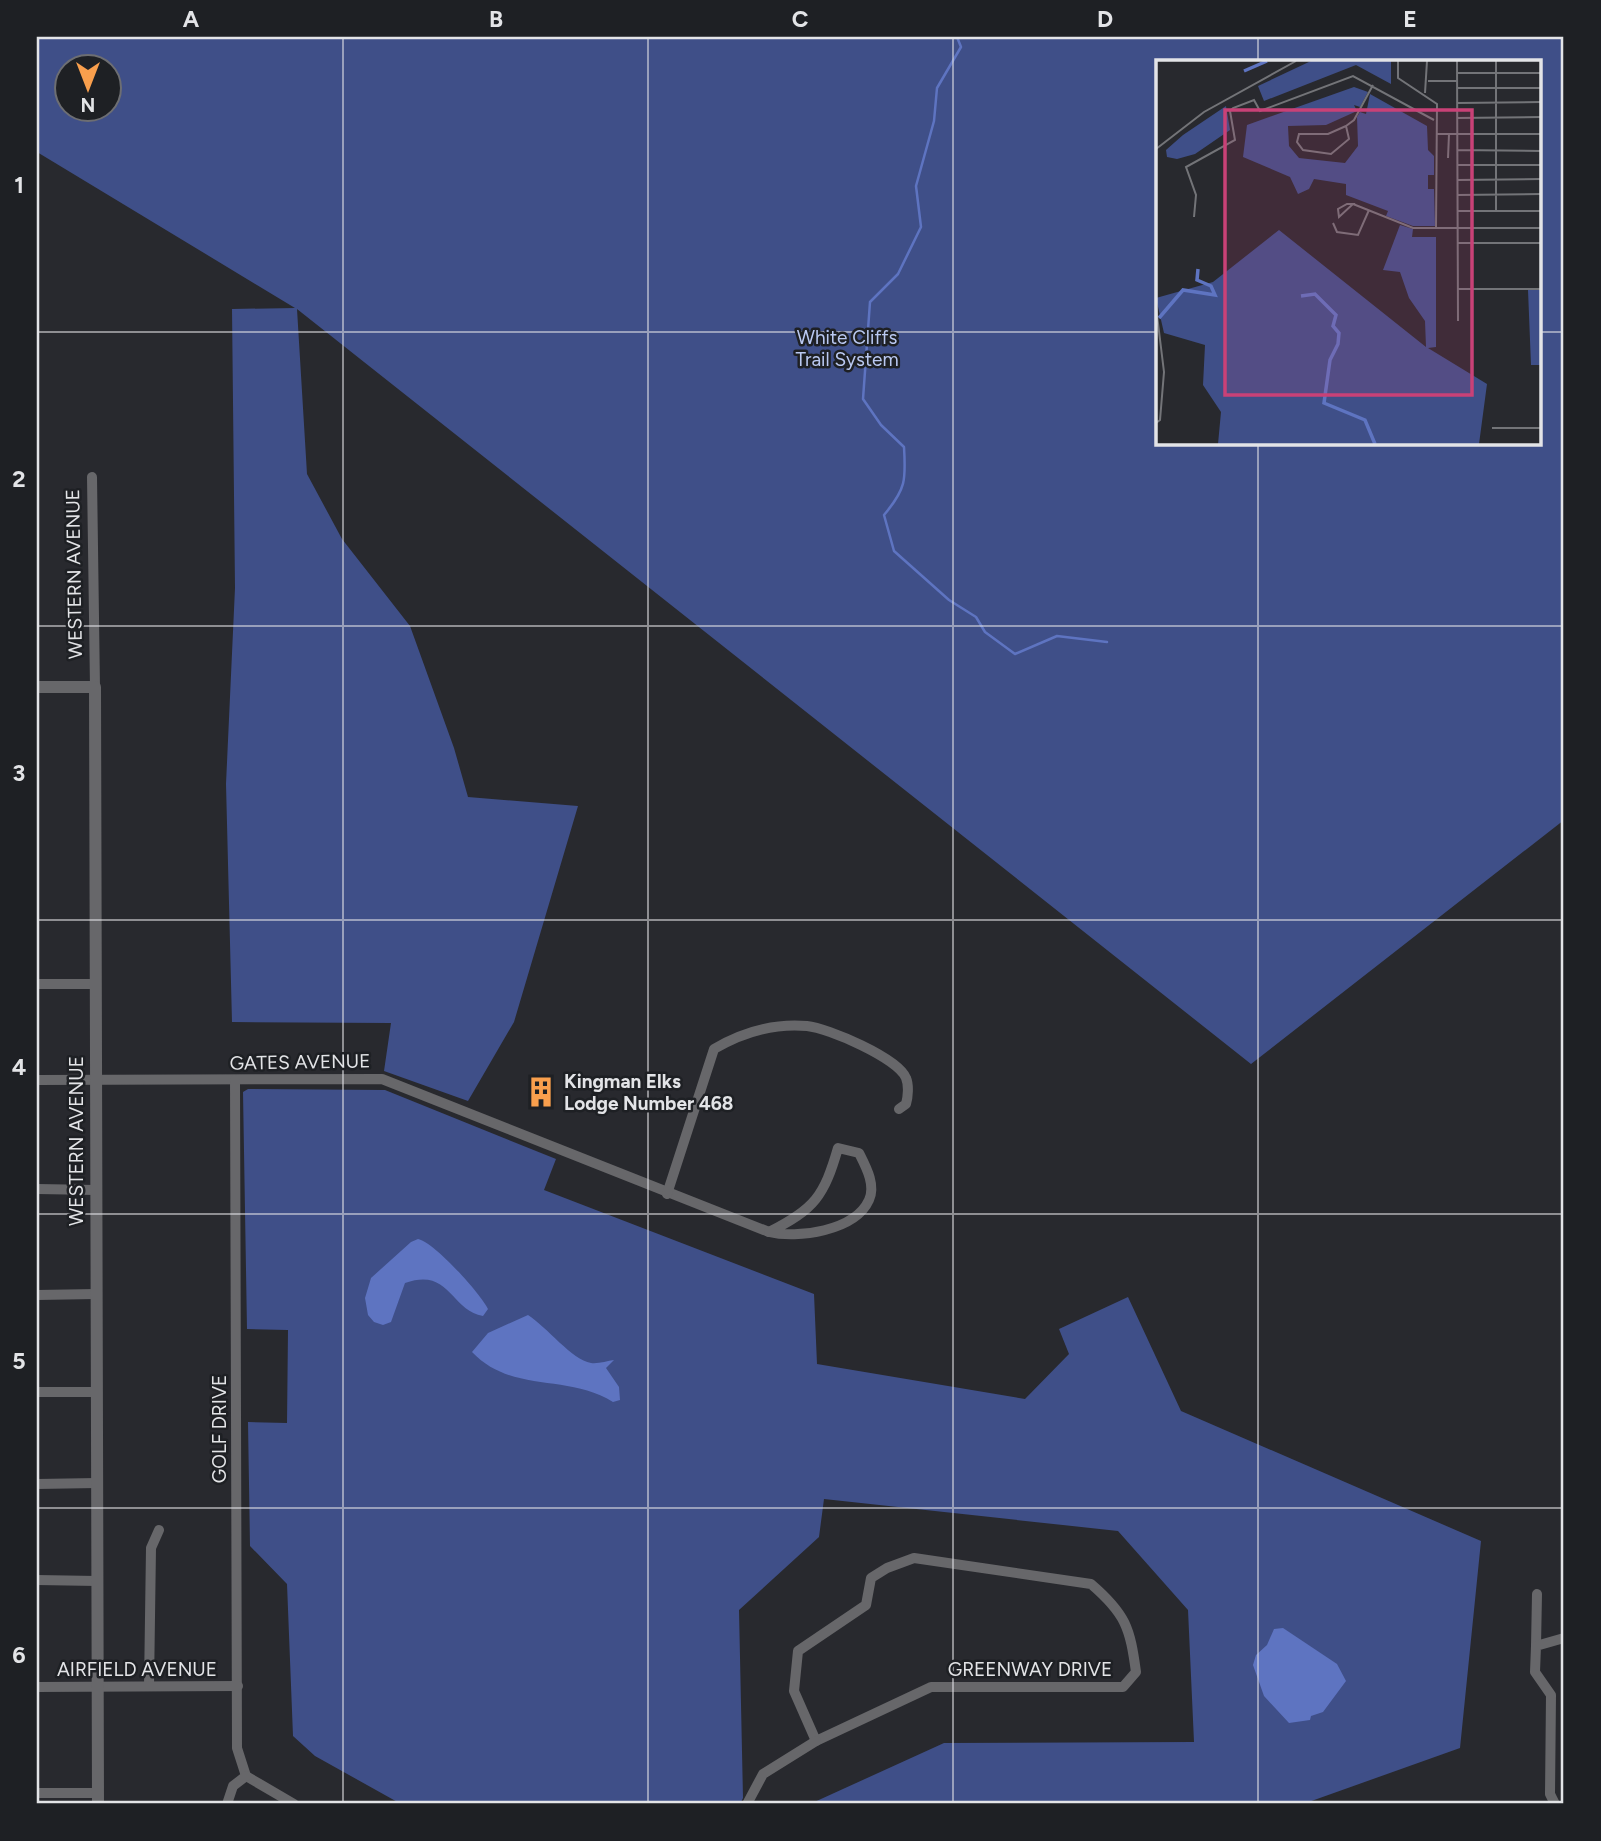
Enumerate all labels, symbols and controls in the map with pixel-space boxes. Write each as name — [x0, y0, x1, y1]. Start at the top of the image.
text: A — [183, 5, 200, 33]
text: B — [489, 5, 503, 33]
text: C — [792, 5, 809, 33]
text: D — [1097, 5, 1113, 33]
text: E — [1403, 5, 1417, 33]
north arrow — [52, 52, 122, 122]
inset map — [1156, 60, 1542, 444]
text: N — [81, 93, 95, 116]
text: 1 — [14, 171, 24, 199]
park label: White Cliffs Trail System — [795, 326, 899, 371]
text: 2 — [12, 465, 26, 493]
street label: WESTERN AVENUE — [61, 489, 87, 659]
text: 3 — [13, 759, 25, 787]
street label: GATES AVENUE — [229, 1049, 371, 1075]
text: 4 — [12, 1053, 26, 1081]
street label: WESTERN AVENUE — [65, 1056, 88, 1226]
place label: Kingman Elks Lodge Number 468 — [564, 1070, 733, 1115]
building icon: Kingman Elks Lodge Number 468 — [524, 1075, 558, 1109]
text: 5 — [12, 1347, 26, 1375]
street label: GOLF DRIVE — [208, 1375, 231, 1483]
text: 6 — [12, 1641, 26, 1669]
street label: AIRFIELD AVENUE — [57, 1658, 217, 1681]
street label: GREENWAY DRIVE — [948, 1658, 1112, 1681]

